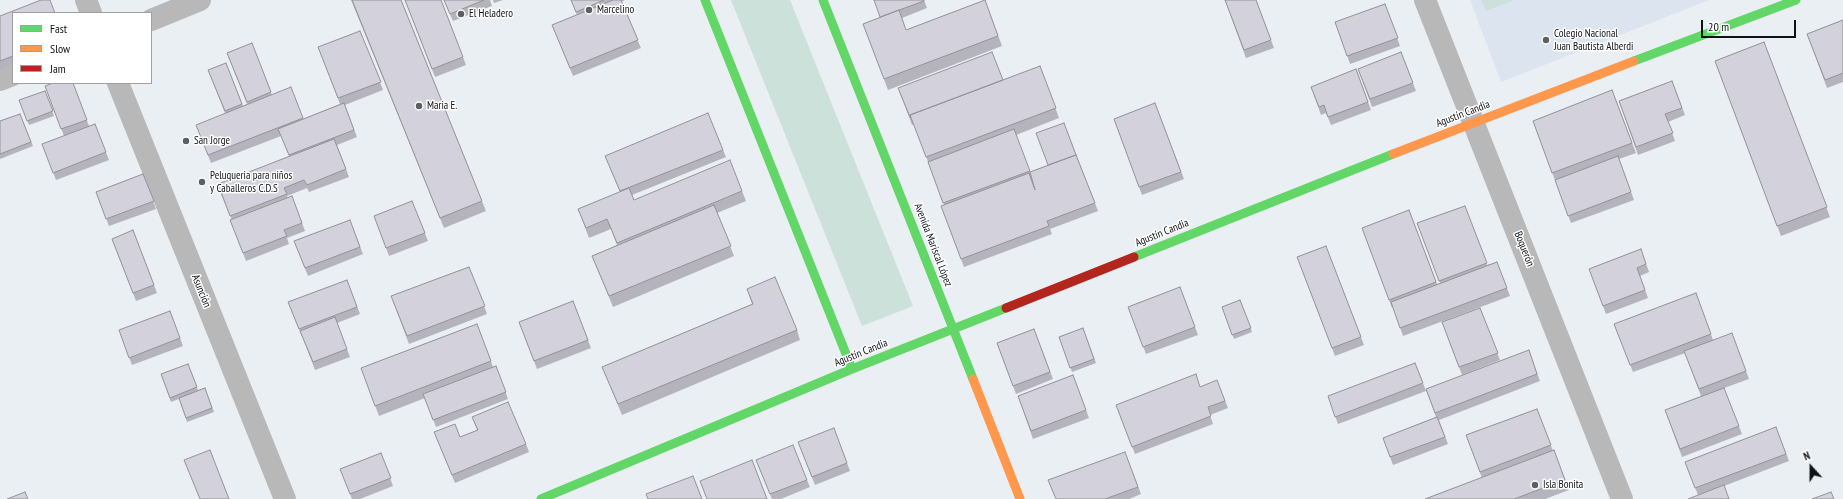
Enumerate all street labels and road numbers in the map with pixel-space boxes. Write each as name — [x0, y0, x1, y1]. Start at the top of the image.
street label: Agustín Candia — [1434, 98, 1492, 130]
street label: Avenida Mariscal López — [911, 201, 955, 289]
street label: Agustín Candia — [1133, 216, 1191, 250]
street label: Boquerón — [1511, 230, 1537, 268]
street label: Asunción — [188, 273, 214, 309]
street label: Agustín Candia — [832, 336, 890, 370]

